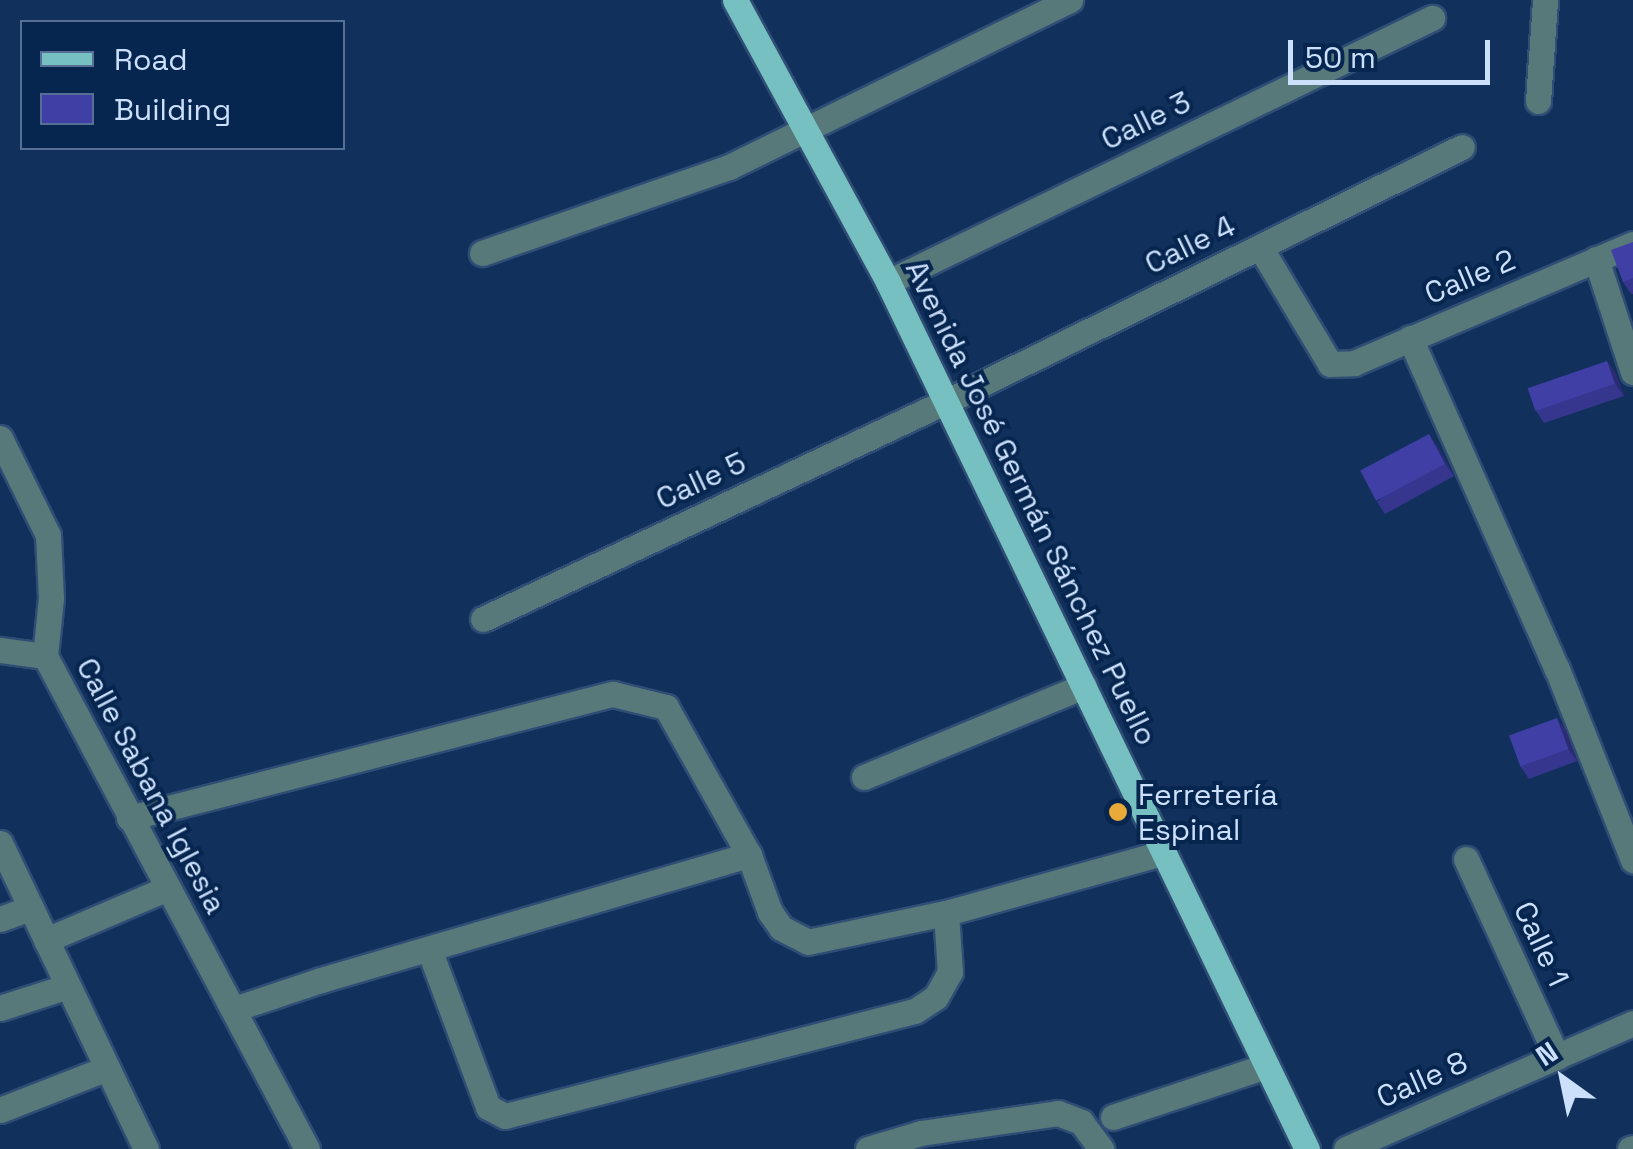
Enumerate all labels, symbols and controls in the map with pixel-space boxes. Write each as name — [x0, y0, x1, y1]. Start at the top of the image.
legend — [20, 20, 345, 150]
scale bar — [1293, 20, 1496, 82]
text: 50 m — [1305, 38, 1376, 77]
text: Road — [114, 40, 188, 79]
street label: Calle 3 — [1096, 84, 1196, 158]
text: Building — [114, 90, 231, 129]
street label: Calle 4 — [1139, 208, 1241, 282]
street label: Calle 2 — [1419, 242, 1521, 312]
street label: Avenida José Germán Sánchez Puello — [898, 255, 1164, 751]
street label: Calle 5 — [651, 445, 751, 517]
street label: Calle Sabana Iglesia — [68, 652, 234, 920]
place label: Ferretería Espinal — [1138, 777, 1278, 848]
marker: Ferretería Espinal — [1107, 801, 1129, 823]
street label: Calle 1 — [1506, 896, 1576, 992]
north arrow — [1513, 1029, 1613, 1129]
text: N — [1529, 1034, 1564, 1074]
street label: Calle 8 — [1371, 1044, 1473, 1116]

